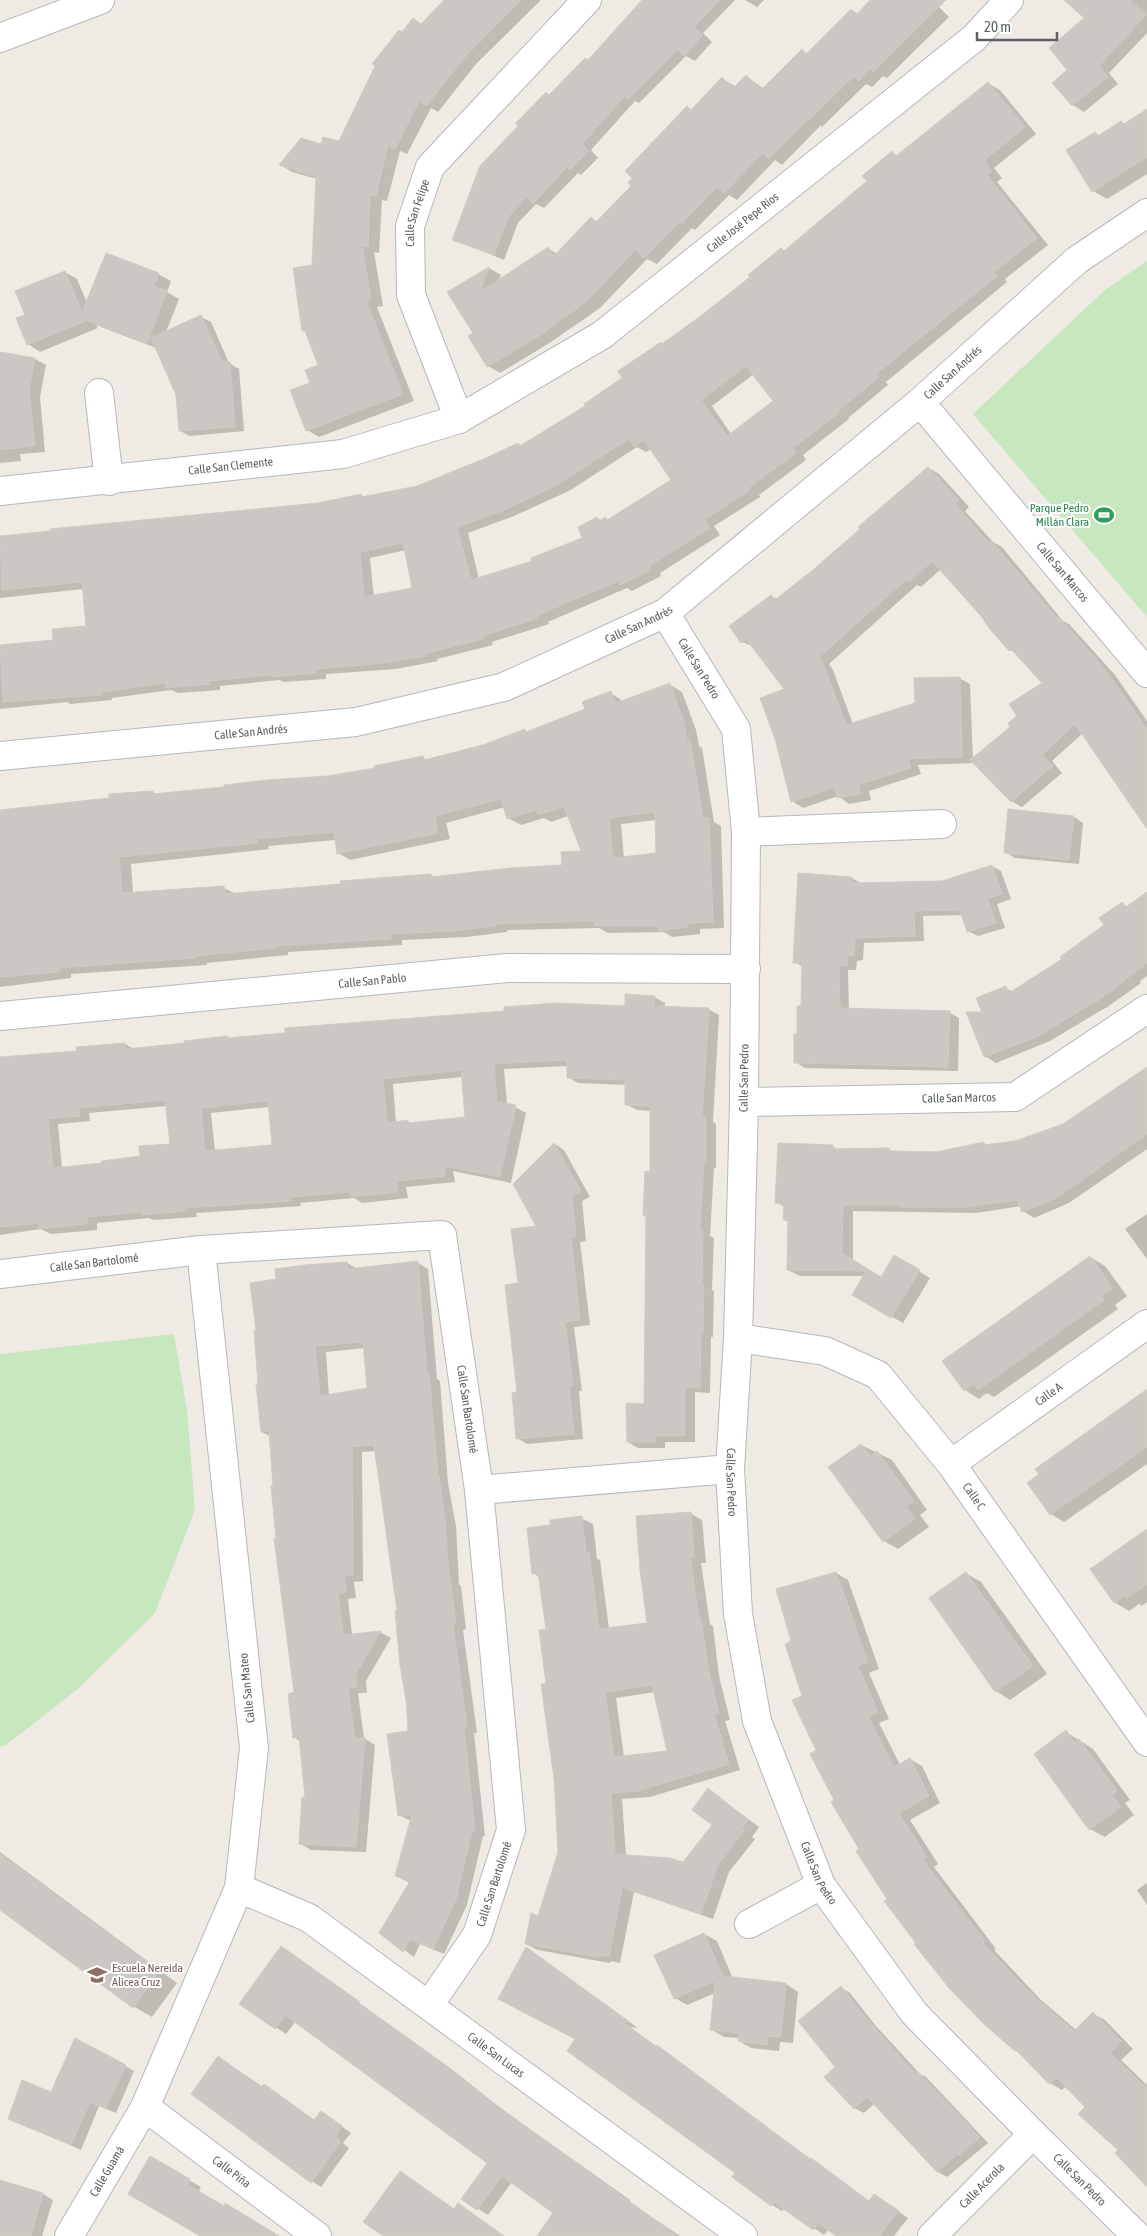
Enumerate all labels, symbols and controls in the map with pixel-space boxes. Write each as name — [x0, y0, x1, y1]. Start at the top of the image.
scale bar — [977, 10, 1057, 42]
text: 20 m — [984, 18, 1011, 35]
street label: Calle San Felipe — [403, 177, 432, 247]
street label: Calle José Pepe Ríos — [704, 190, 781, 256]
street label: Calle San Andrés — [921, 343, 985, 402]
street label: Calle San Clemente — [188, 455, 274, 478]
place label: Parque Pedro Millán Clara — [1030, 501, 1089, 529]
sports icon: Parque Pedro Millán Clara — [1093, 504, 1115, 526]
street label: Calle San Marcos — [1033, 539, 1092, 605]
street label: Calle San Andrés — [603, 603, 675, 647]
street label: Calle San Pedro — [675, 636, 723, 702]
street label: Calle San Andrés — [214, 722, 288, 742]
street label: Calle San Pablo — [338, 971, 407, 991]
street label: Calle San Pedro — [736, 1043, 752, 1112]
street label: Calle San Marcos — [922, 1090, 996, 1106]
street label: Calle San Bartolomé — [49, 1251, 139, 1275]
street label: Calle San Bartolomé — [454, 1364, 481, 1454]
street label: Calle A — [1032, 1380, 1065, 1409]
street label: Calle San Pedro — [723, 1448, 740, 1517]
street label: Calle C — [960, 1480, 989, 1513]
street label: Calle San Mateo — [236, 1652, 258, 1724]
street label: Calle San Bartolomé — [474, 1840, 514, 1928]
street label: Calle San Pedro — [798, 1840, 840, 1908]
place label: Escuela Nereida Alicea Cruz — [112, 1961, 183, 1989]
school or university icon: Escuela Nereida Alicea Cruz — [86, 1964, 108, 1986]
street label: Calle San Lucas — [465, 2030, 527, 2081]
street label: Calle Guamá — [87, 2144, 127, 2199]
street label: Calle San Pedro — [1050, 2151, 1109, 2209]
street label: Calle Piña — [210, 2153, 253, 2191]
street label: Calle Acerola — [957, 2160, 1007, 2211]

